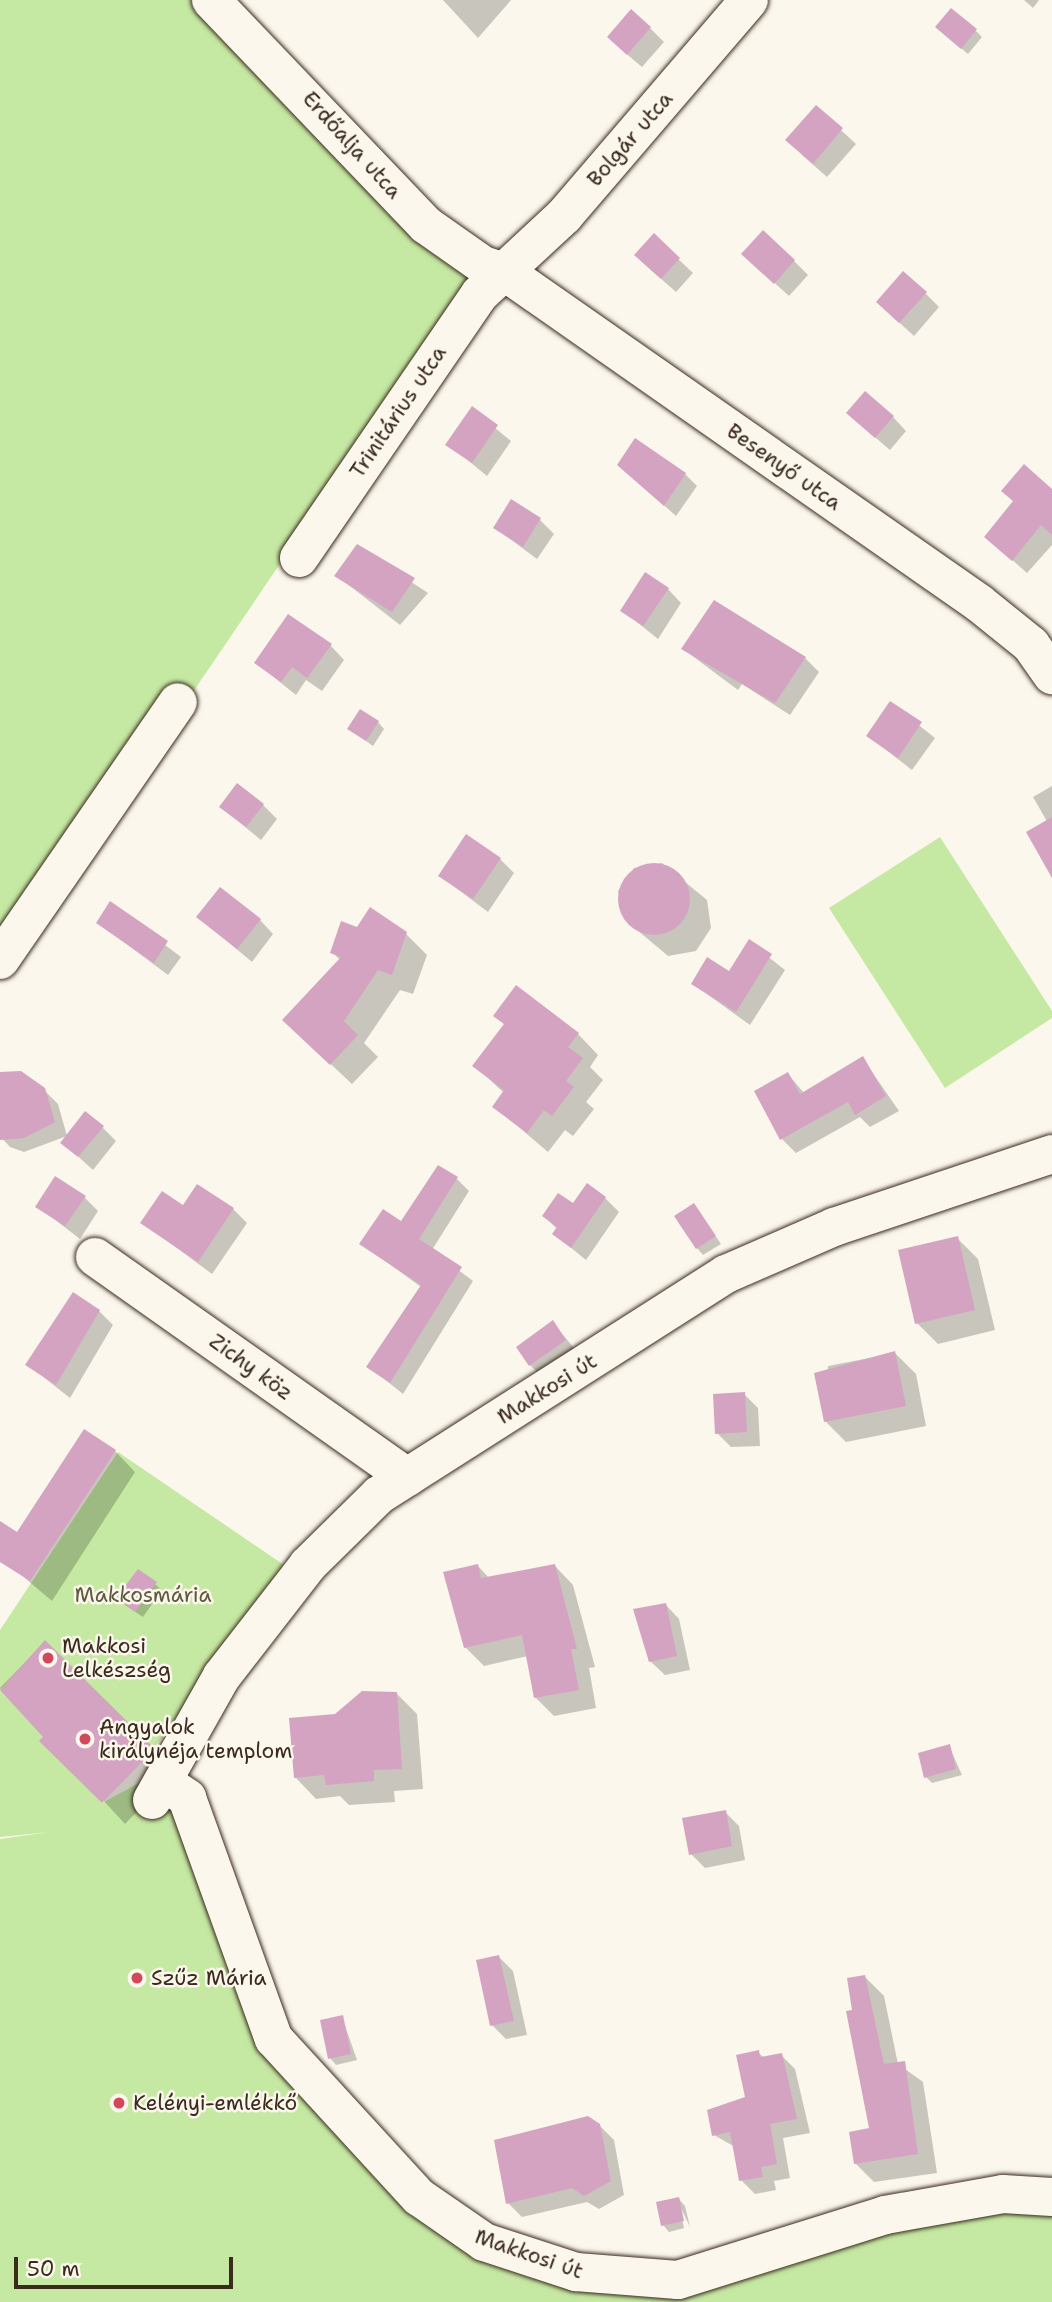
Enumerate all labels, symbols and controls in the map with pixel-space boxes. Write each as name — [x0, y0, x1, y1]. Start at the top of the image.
street label: Erdőalja utca — [297, 86, 407, 204]
street label: Bolgár utca — [582, 86, 678, 192]
street label: Trinitárius utca — [345, 341, 451, 483]
street label: Besenyő utca — [722, 418, 846, 516]
street label: Zichy köz — [205, 1328, 297, 1406]
street label: Makkosi út — [493, 1348, 601, 1430]
park label: Makkosmária — [75, 1582, 211, 1608]
place label: Makkosi Lelkészség — [62, 1633, 171, 1683]
marker: Makkosi Lelkészség — [40, 1650, 56, 1666]
place label: Angyalok királynéja templom — [99, 1714, 292, 1764]
marker: Angyalok királynéja templom — [77, 1731, 93, 1747]
place label: Szűz Mária — [151, 1965, 267, 1991]
marker: Szűz Mária — [129, 1970, 145, 1986]
place label: Kelényi-emlékkő — [133, 2090, 297, 2116]
marker: Kelényi-emlékkő — [111, 2095, 127, 2111]
street label: Makkosi út — [472, 2224, 586, 2284]
scale bar — [18, 2242, 236, 2286]
text: 50 m — [27, 2255, 80, 2283]

